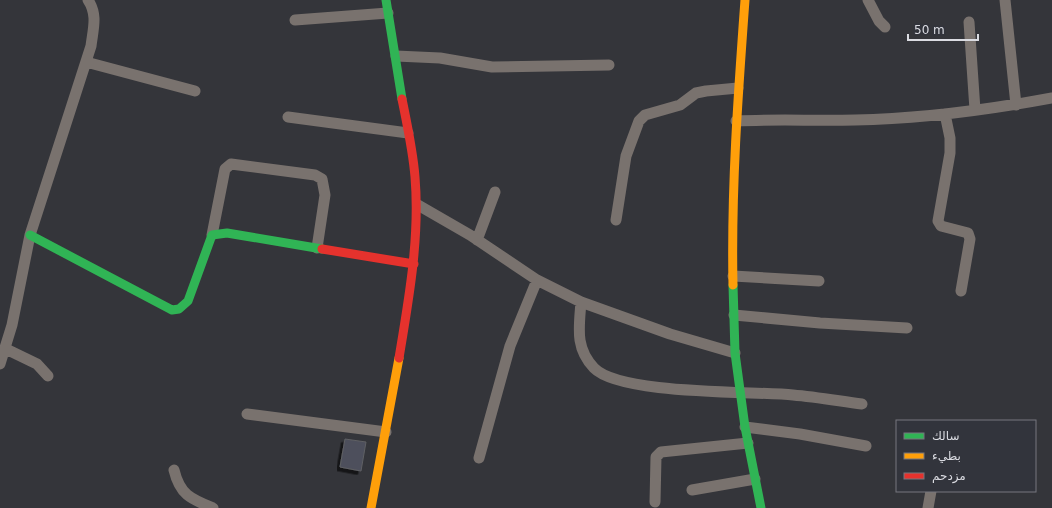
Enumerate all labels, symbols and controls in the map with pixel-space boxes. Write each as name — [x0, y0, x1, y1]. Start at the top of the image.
scale bar — [908, 16, 978, 42]
text: 50 m — [914, 23, 945, 37]
legend — [896, 420, 1036, 492]
text: سالك — [932, 429, 959, 443]
text: بطيء — [932, 449, 961, 463]
text: مزدحم — [932, 469, 966, 484]

